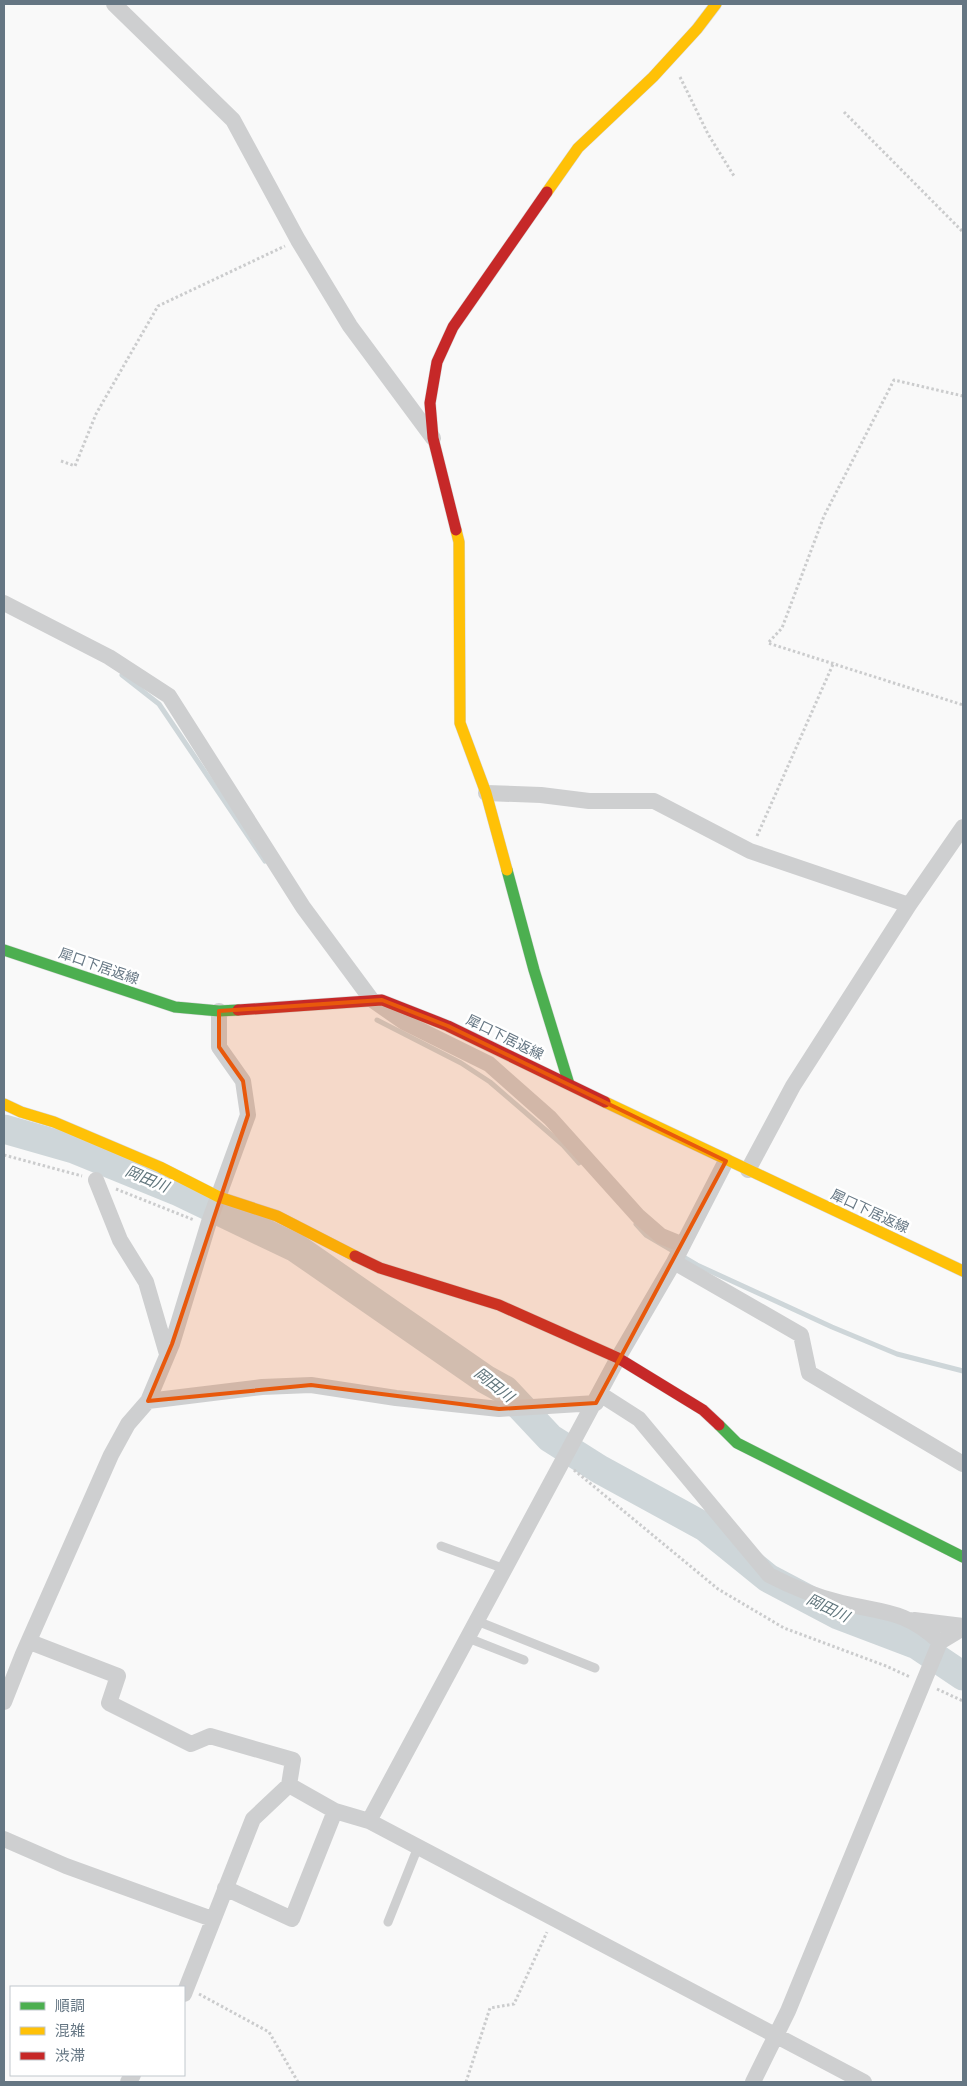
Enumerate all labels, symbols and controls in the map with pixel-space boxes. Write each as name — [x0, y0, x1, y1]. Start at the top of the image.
street label: 犀口下居返線 — [56, 944, 142, 988]
street label: 犀口下居返線 — [463, 1010, 547, 1064]
water label: 岡田川 — [123, 1161, 173, 1197]
street label: 犀口下居返線 — [828, 1185, 912, 1237]
water label: 岡田川 — [471, 1363, 519, 1407]
water label: 岡田川 — [804, 1589, 854, 1627]
legend — [10, 1986, 185, 2076]
text: 順調 — [55, 1996, 85, 2015]
text: 混雑 — [55, 2021, 85, 2040]
text: 渋滞 — [55, 2046, 85, 2065]

